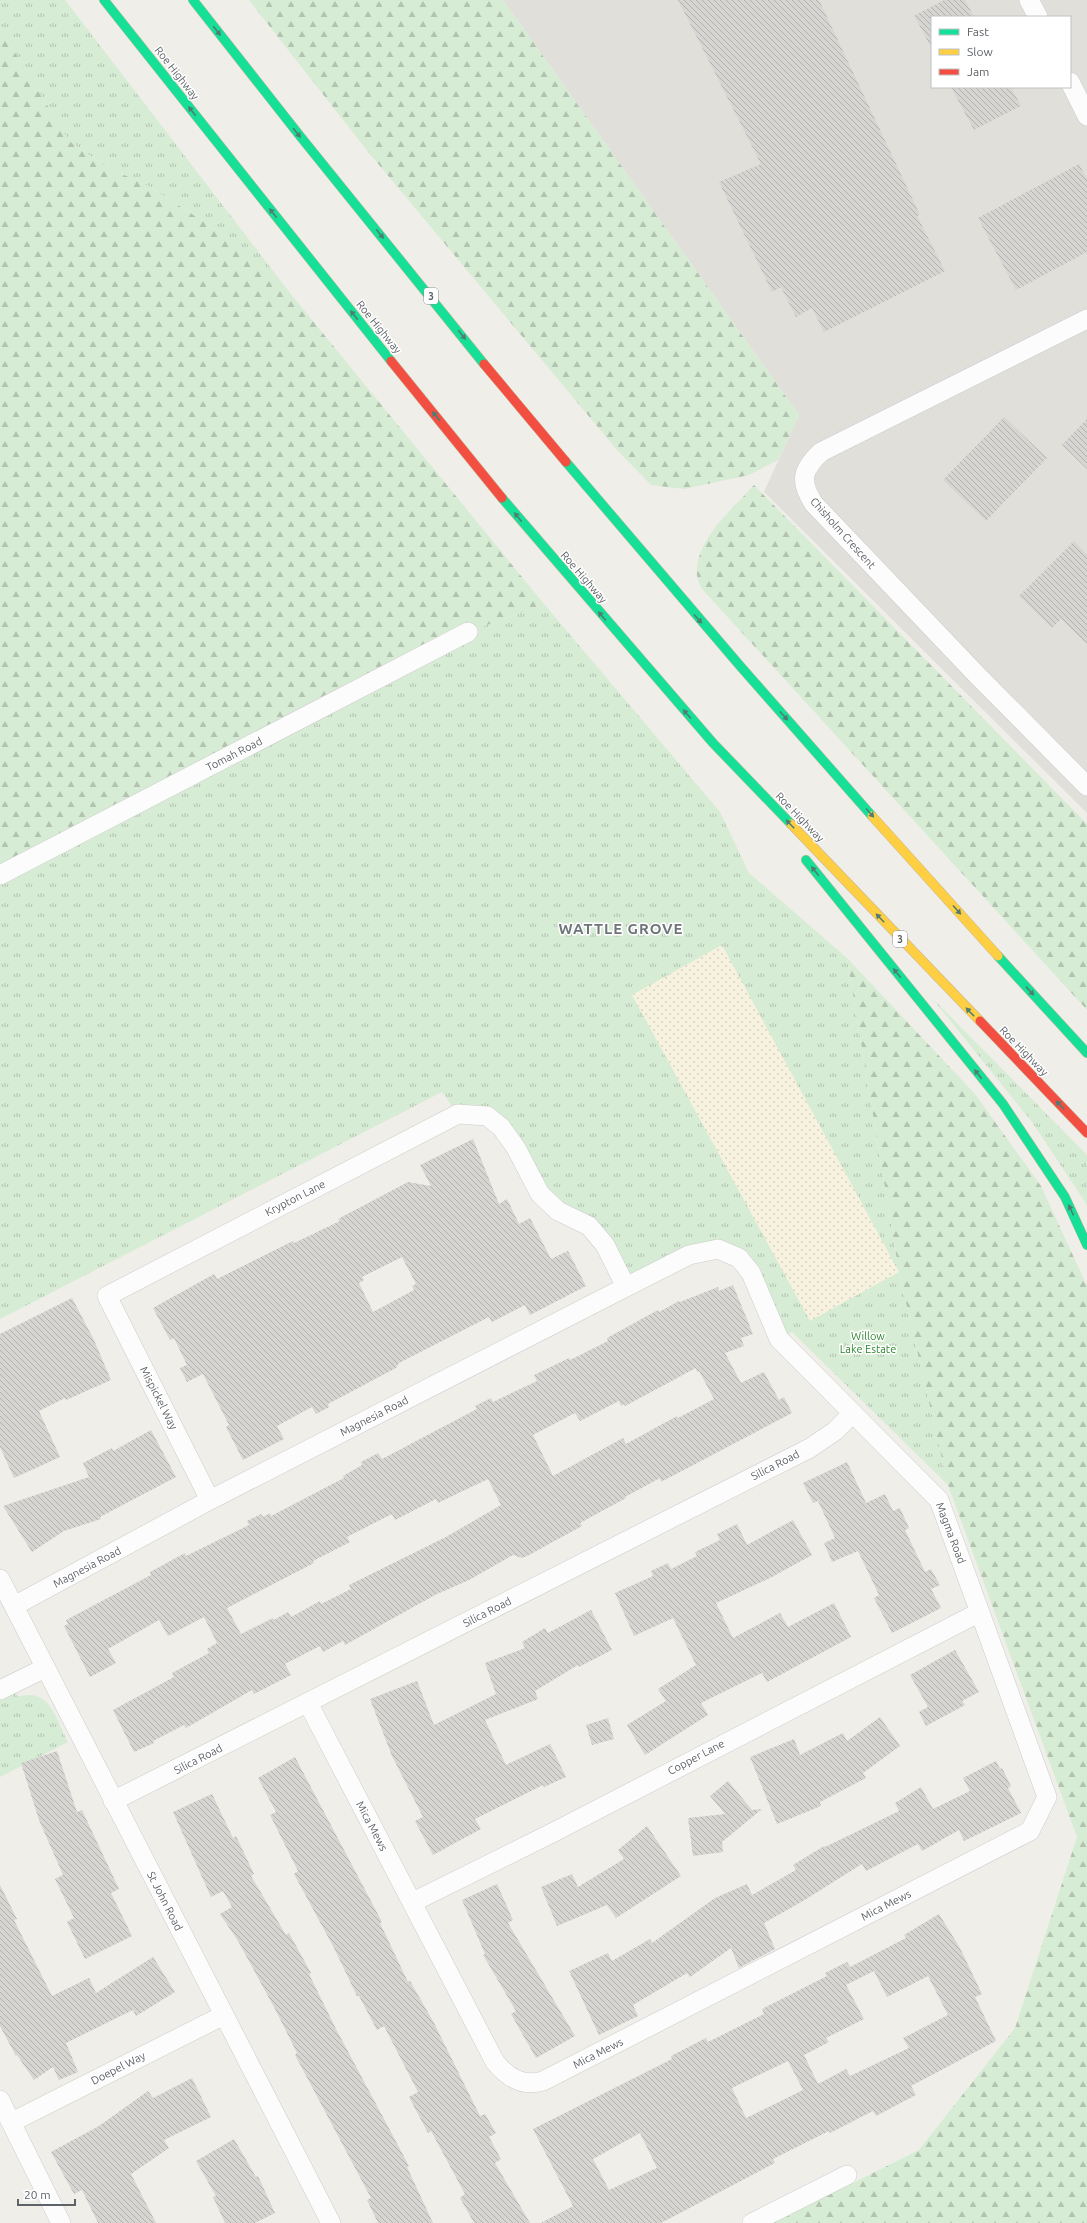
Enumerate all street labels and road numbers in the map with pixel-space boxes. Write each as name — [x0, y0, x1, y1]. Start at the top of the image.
street label: Roe Highway — [152, 44, 202, 103]
road number: 3 — [424, 288, 438, 304]
street label: Roe Highway — [354, 298, 404, 356]
street label: Chisholm Crescent — [808, 495, 879, 572]
street label: Roe Highway — [558, 549, 610, 606]
street label: Tomah Road — [204, 735, 264, 773]
street label: Roe Highway — [773, 790, 827, 845]
road number: 3 — [893, 931, 907, 947]
street label: Roe Highway — [997, 1024, 1051, 1079]
street label: Krypton Lane — [263, 1178, 327, 1218]
street label: Mispickel Way — [138, 1365, 180, 1432]
street label: Magnesia Road — [338, 1394, 410, 1438]
street label: Silica Road — [749, 1448, 801, 1482]
street label: Magma Road — [934, 1501, 968, 1565]
street label: Magnesia Road — [51, 1544, 123, 1590]
street label: Silica Road — [461, 1595, 513, 1629]
street label: Copper Lane — [666, 1737, 726, 1777]
street label: Silica Road — [172, 1742, 224, 1776]
street label: Mica Mews — [354, 1799, 390, 1853]
street label: St John Road — [145, 1869, 185, 1933]
street label: Mica Mews — [859, 1887, 913, 1923]
street label: Mica Mews — [571, 2035, 625, 2071]
street label: Doepel Way — [89, 2049, 148, 2087]

